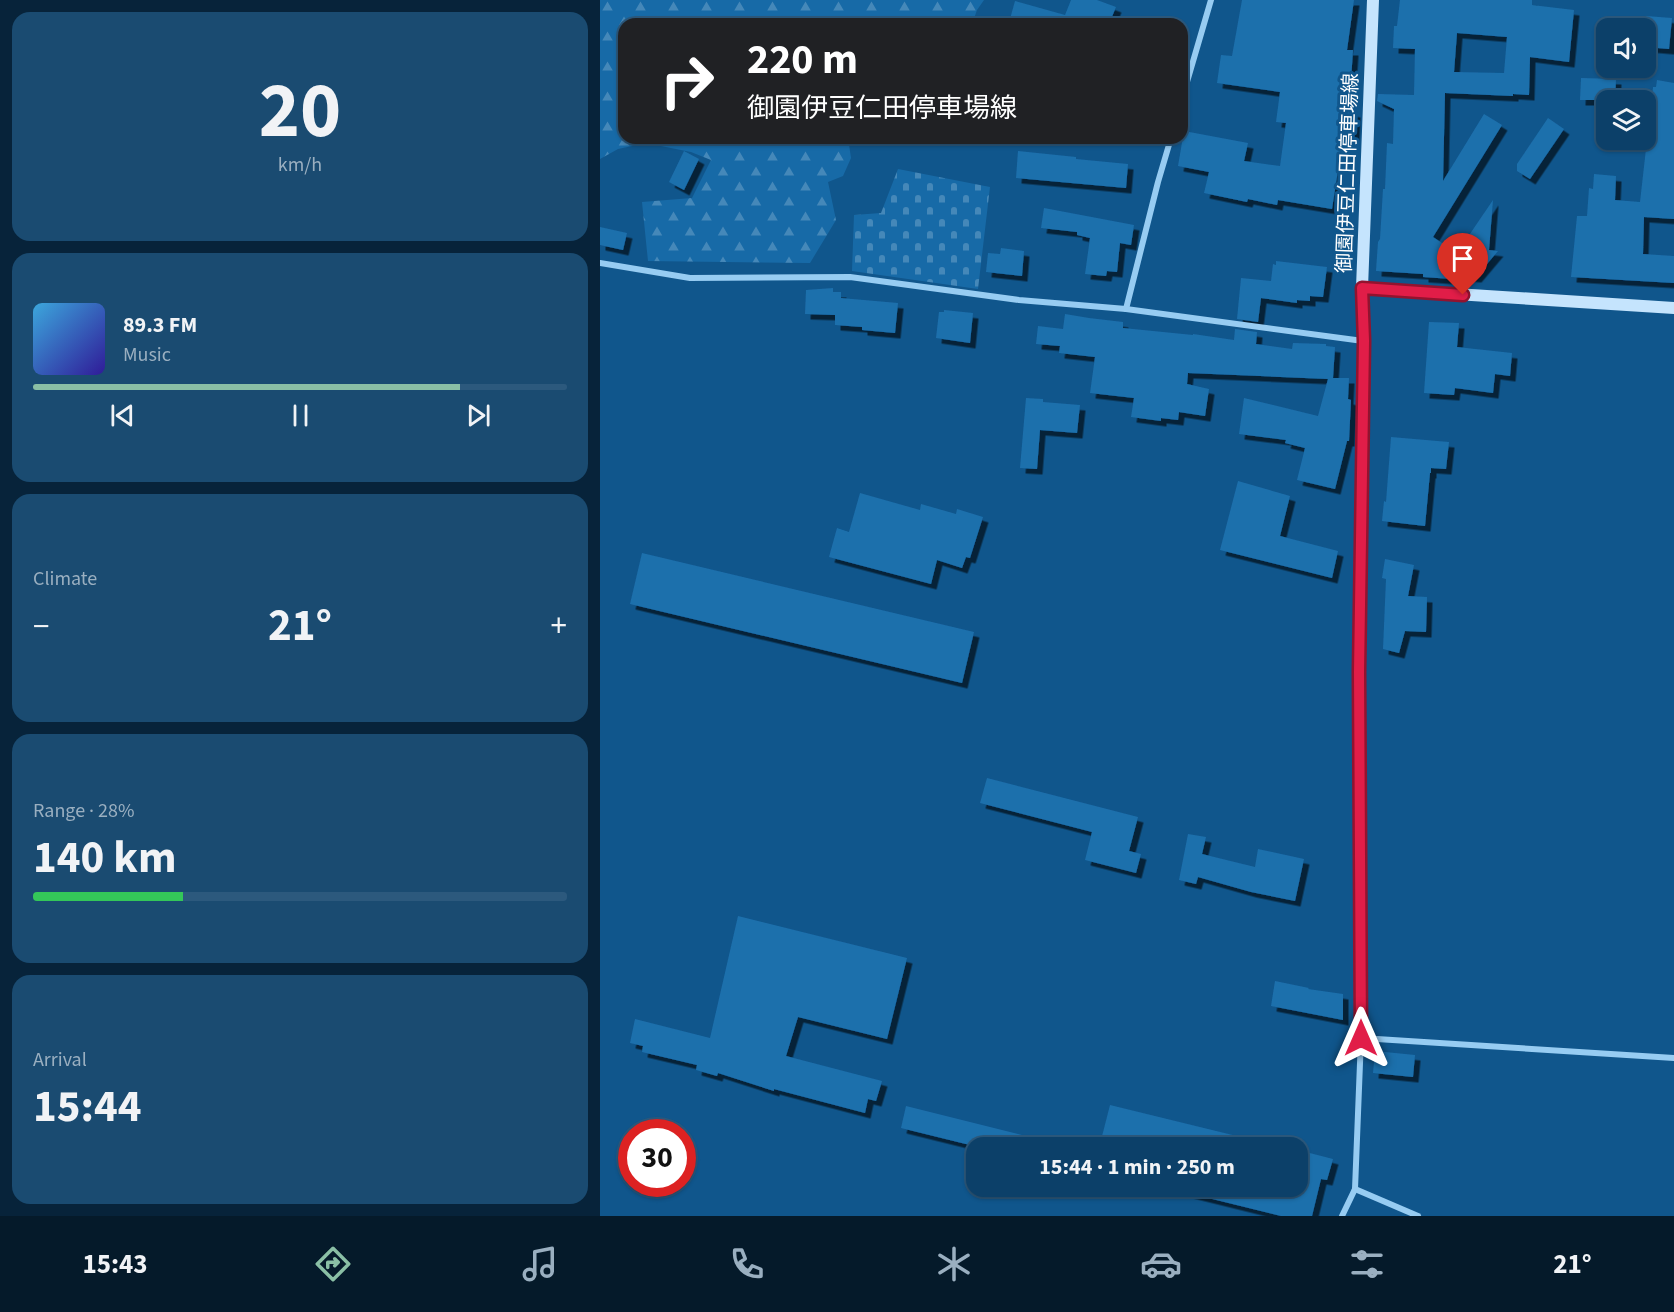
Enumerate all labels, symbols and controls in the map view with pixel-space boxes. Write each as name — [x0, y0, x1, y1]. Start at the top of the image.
map controls — [1596, 18, 1656, 150]
button: sound — [1596, 18, 1656, 78]
text: 220 m — [747, 30, 858, 90]
icon: right — [648, 42, 726, 120]
text: 20 — [259, 56, 341, 167]
street label: 御園伊豆仁田停車場線 — [1331, 73, 1365, 273]
text: 御園伊豆仁田停車場線 — [747, 89, 1017, 128]
button: layers — [1596, 90, 1656, 150]
text: km/h — [278, 151, 322, 179]
pin — [1437, 233, 1488, 295]
icon: arrive — [1446, 242, 1479, 275]
text: 89.3 FM — [123, 309, 197, 341]
text: Music — [123, 341, 171, 369]
icon: previous — [106, 399, 139, 432]
icon: pause — [284, 399, 317, 432]
icon: next — [462, 399, 495, 432]
text: Climate — [33, 565, 97, 593]
text: 21° — [268, 594, 332, 658]
text: − — [33, 603, 49, 650]
text: + — [551, 603, 567, 650]
text: Range · 28% — [33, 797, 134, 825]
text: 140 km — [33, 826, 177, 890]
position arrow — [1329, 1006, 1393, 1070]
text: Arrival — [33, 1046, 87, 1074]
text: 15:44 — [33, 1075, 142, 1139]
speed limit sign: 30 — [618, 1119, 696, 1197]
text: 15:44 · 1 min · 250 m — [1039, 1151, 1235, 1183]
icon: directions — [312, 1243, 354, 1285]
icon: music — [519, 1243, 561, 1285]
icon: phone — [726, 1243, 768, 1285]
icon: climate — [933, 1243, 975, 1285]
icon: car — [1140, 1243, 1182, 1285]
icon: filters — [1346, 1243, 1388, 1285]
text: 15:43 — [82, 1245, 148, 1284]
text: 21° — [1553, 1245, 1592, 1284]

